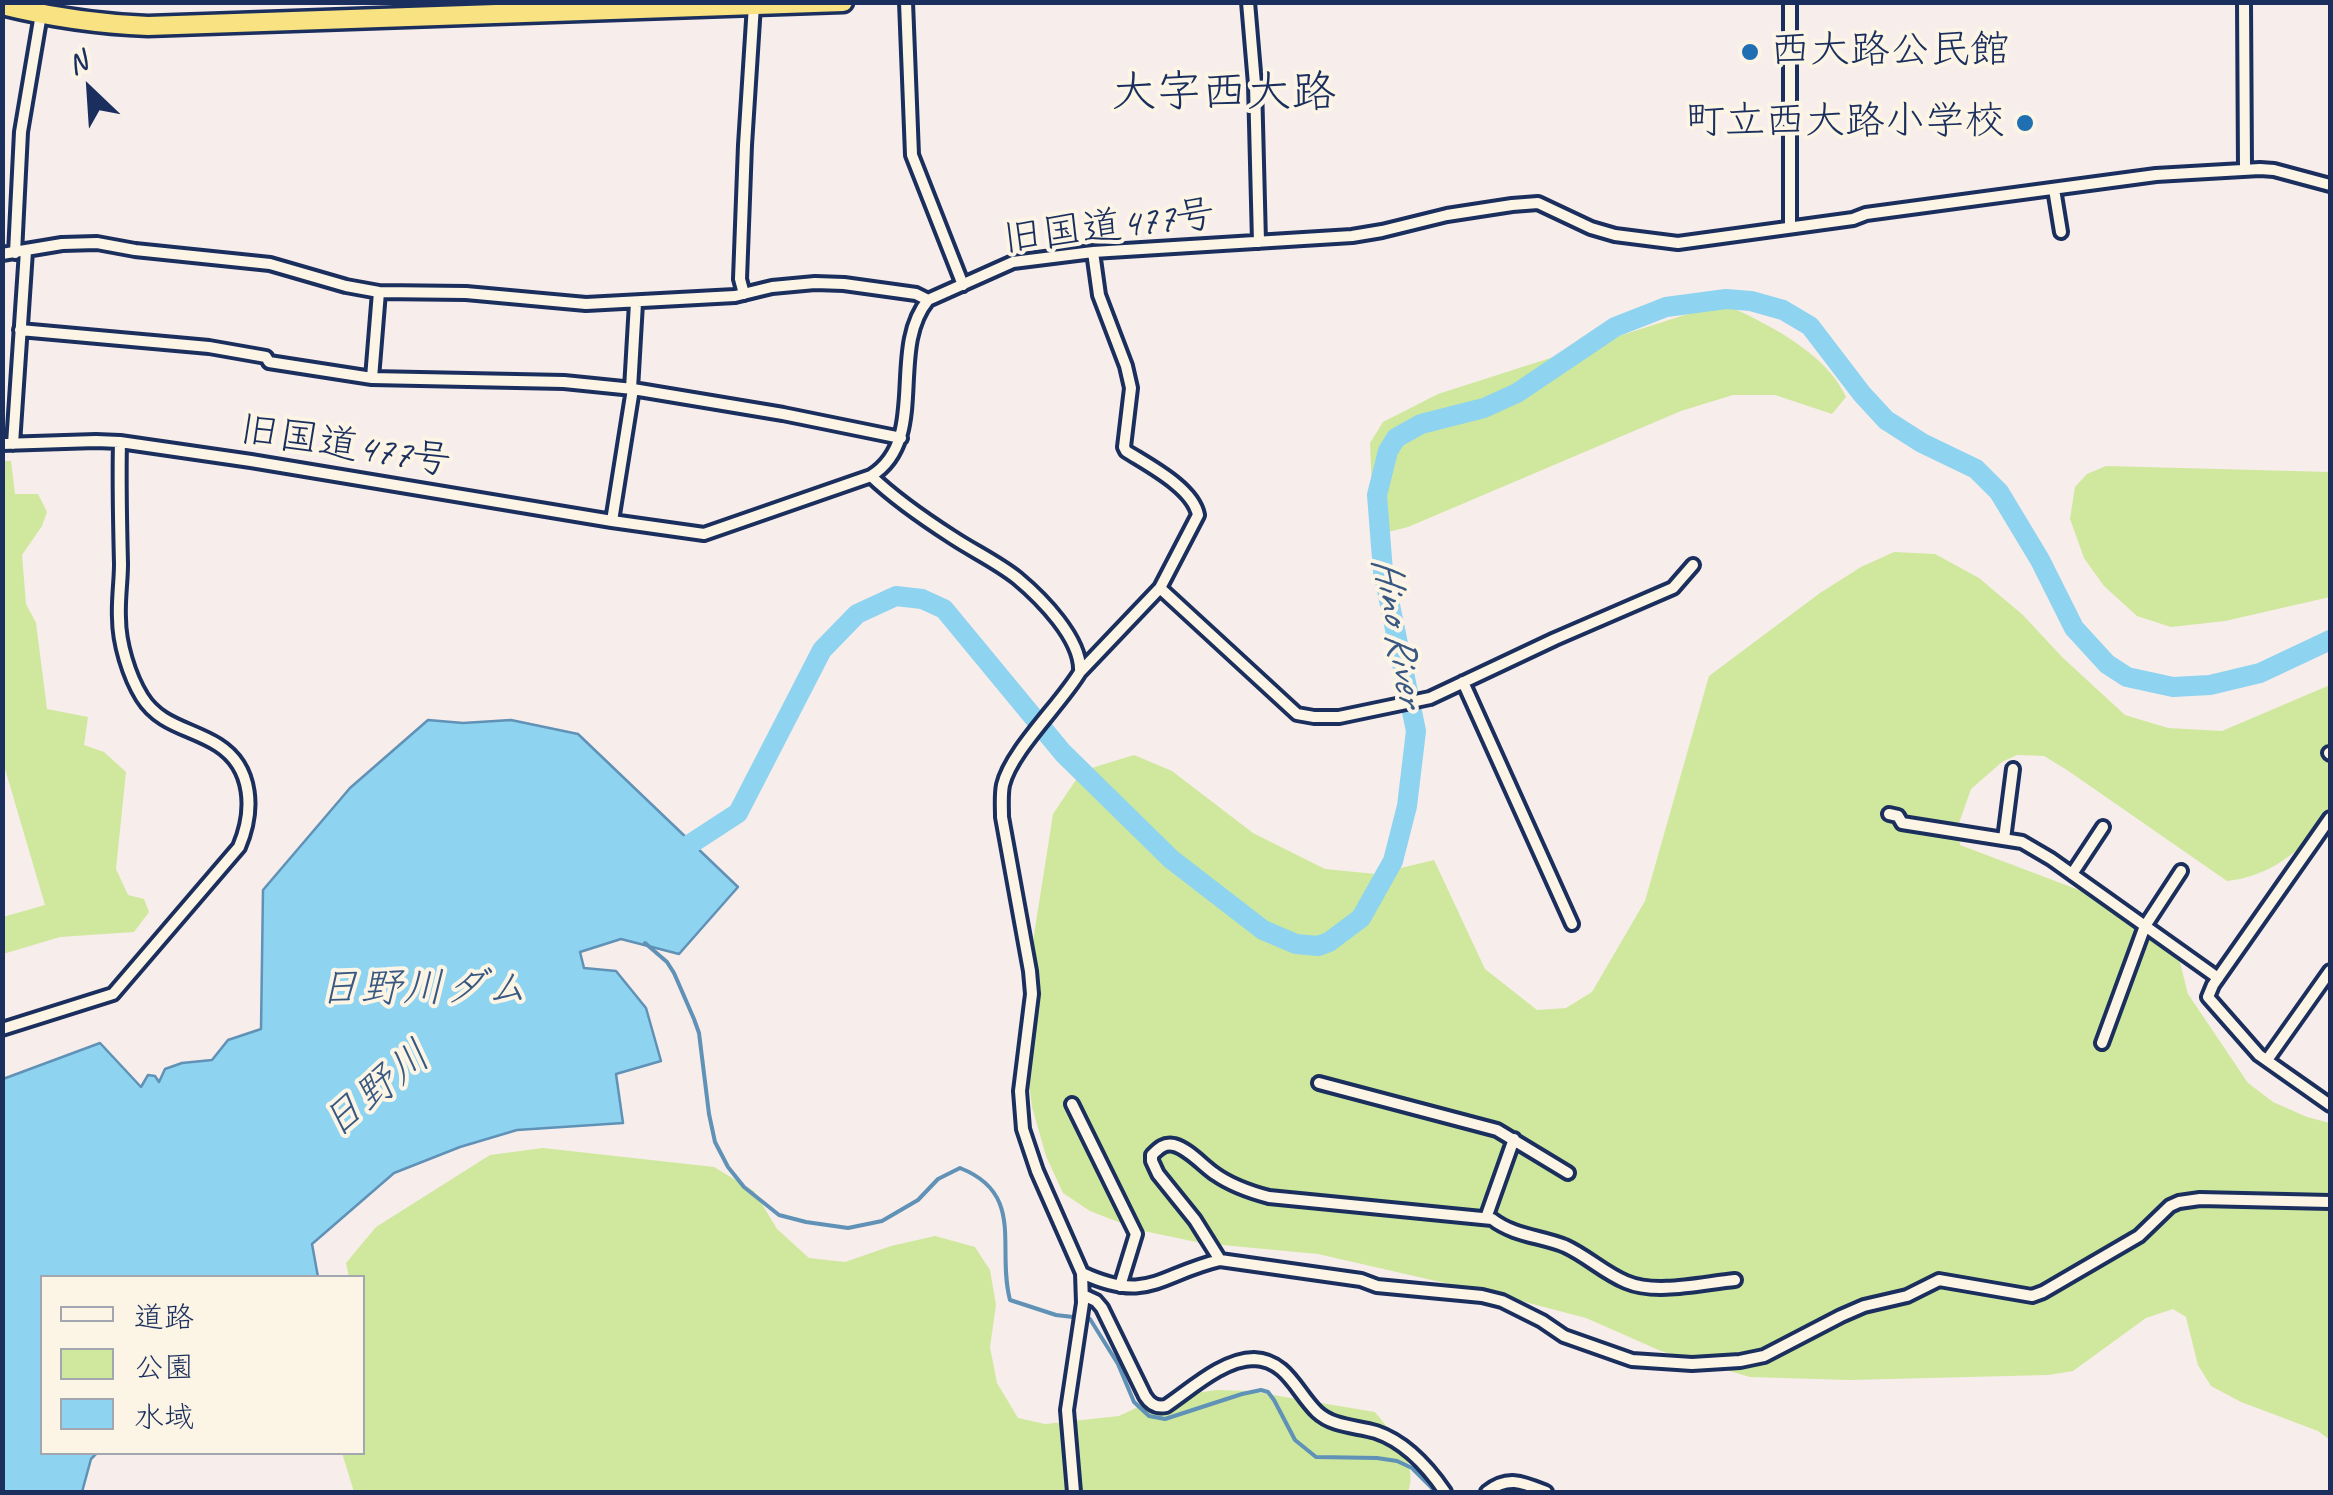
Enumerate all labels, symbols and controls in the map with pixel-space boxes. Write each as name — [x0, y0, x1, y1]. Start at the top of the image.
place label: 西大路公民館 — [1770, 28, 2010, 76]
north arrow — [40, 40, 140, 140]
marker: 西大路公民館 — [1739, 41, 1761, 63]
text: N — [62, 43, 92, 82]
district label: 大字西大路 — [1112, 67, 1336, 121]
place label: 町立西大路小学校 — [1685, 99, 2005, 147]
marker: 町立西大路小学校 — [2014, 112, 2036, 134]
street label: 旧国道477号 — [1000, 191, 1218, 265]
street label: 旧国道477号 — [236, 407, 454, 487]
water label: Hino River — [1359, 553, 1435, 709]
water label: 日野川ダム — [318, 965, 528, 1015]
water label: 日野川 — [312, 1032, 442, 1150]
legend — [40, 1275, 365, 1455]
text: 道路 — [134, 1298, 194, 1336]
text: 公園 — [134, 1348, 194, 1386]
text: 水域 — [134, 1398, 194, 1436]

